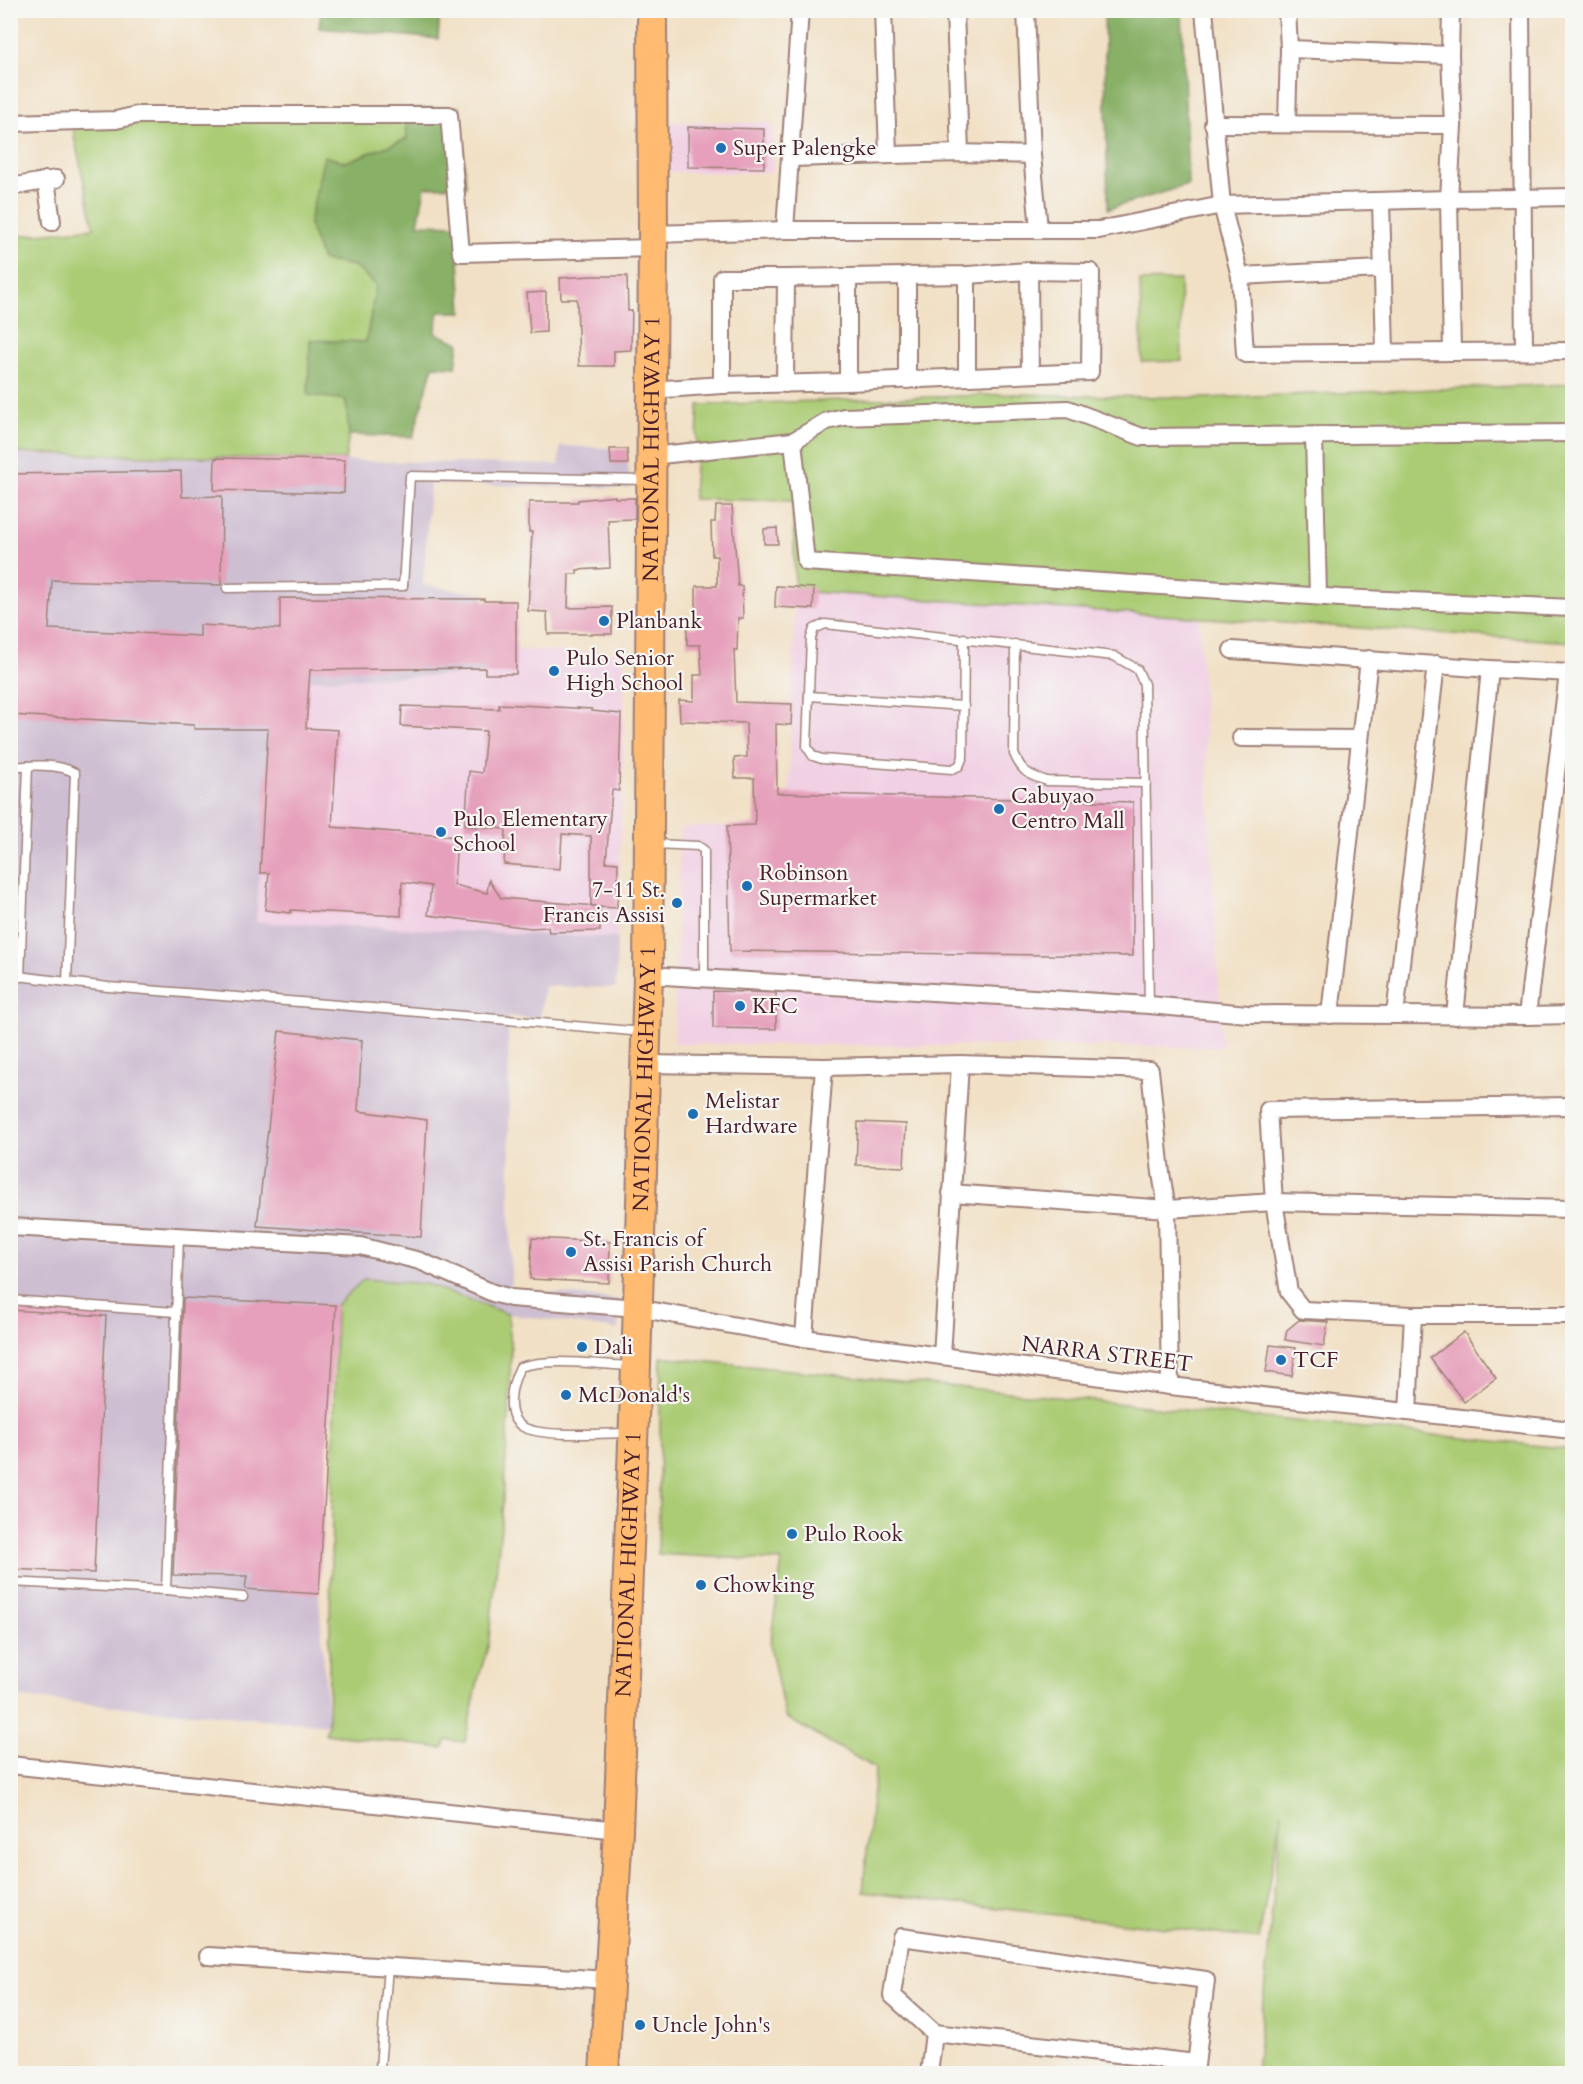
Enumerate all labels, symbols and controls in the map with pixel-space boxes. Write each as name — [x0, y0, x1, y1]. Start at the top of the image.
place label: Super Palengke — [733, 133, 876, 163]
marker: Super Palengke — [714, 141, 728, 155]
street label: NATIONAL HIGHWAY 1 — [636, 316, 667, 582]
place label: Planbank — [616, 606, 702, 636]
marker: Planbank — [597, 614, 611, 628]
place label: Pulo Senior High School — [566, 643, 684, 698]
marker: Pulo Senior High School — [547, 664, 561, 678]
place label: Cabuyao Centro Mall — [1011, 781, 1125, 836]
marker: Cabuyao Centro Mall — [992, 802, 1006, 816]
place label: Pulo Elementary School — [453, 804, 608, 859]
marker: Pulo Elementary School — [434, 825, 448, 839]
place label: Robinson Supermarket — [759, 858, 877, 913]
place label: 7-11 St. Francis Assisi — [543, 875, 665, 930]
marker: Robinson Supermarket — [740, 879, 754, 893]
marker: 7-11 St. Francis Assisi — [670, 896, 684, 910]
street label: NATIONAL HIGHWAY 1 — [626, 946, 663, 1212]
place label: KFC — [752, 991, 798, 1021]
marker: KFC — [733, 999, 747, 1013]
place label: Melistar Hardware — [705, 1086, 798, 1141]
marker: Melistar Hardware — [686, 1107, 700, 1121]
place label: St. Francis of Assisi Parish Church — [583, 1224, 772, 1279]
marker: St. Francis of Assisi Parish Church — [564, 1245, 578, 1259]
street label: NARRA STREET — [1020, 1329, 1194, 1379]
place label: Dali — [594, 1332, 633, 1362]
marker: Dali — [575, 1340, 589, 1354]
place label: TCF — [1293, 1345, 1339, 1375]
marker: TCF — [1274, 1353, 1288, 1367]
place label: McDonald's — [578, 1380, 690, 1410]
marker: McDonald's — [559, 1388, 573, 1402]
street label: NATIONAL HIGHWAY 1 — [608, 1431, 648, 1698]
place label: Pulo Rook — [804, 1519, 904, 1549]
marker: Pulo Rook — [785, 1527, 799, 1541]
place label: Chowking — [713, 1570, 815, 1600]
marker: Chowking — [694, 1578, 708, 1592]
place label: Uncle John's — [652, 2010, 770, 2040]
marker: Uncle John's — [633, 2018, 647, 2032]

